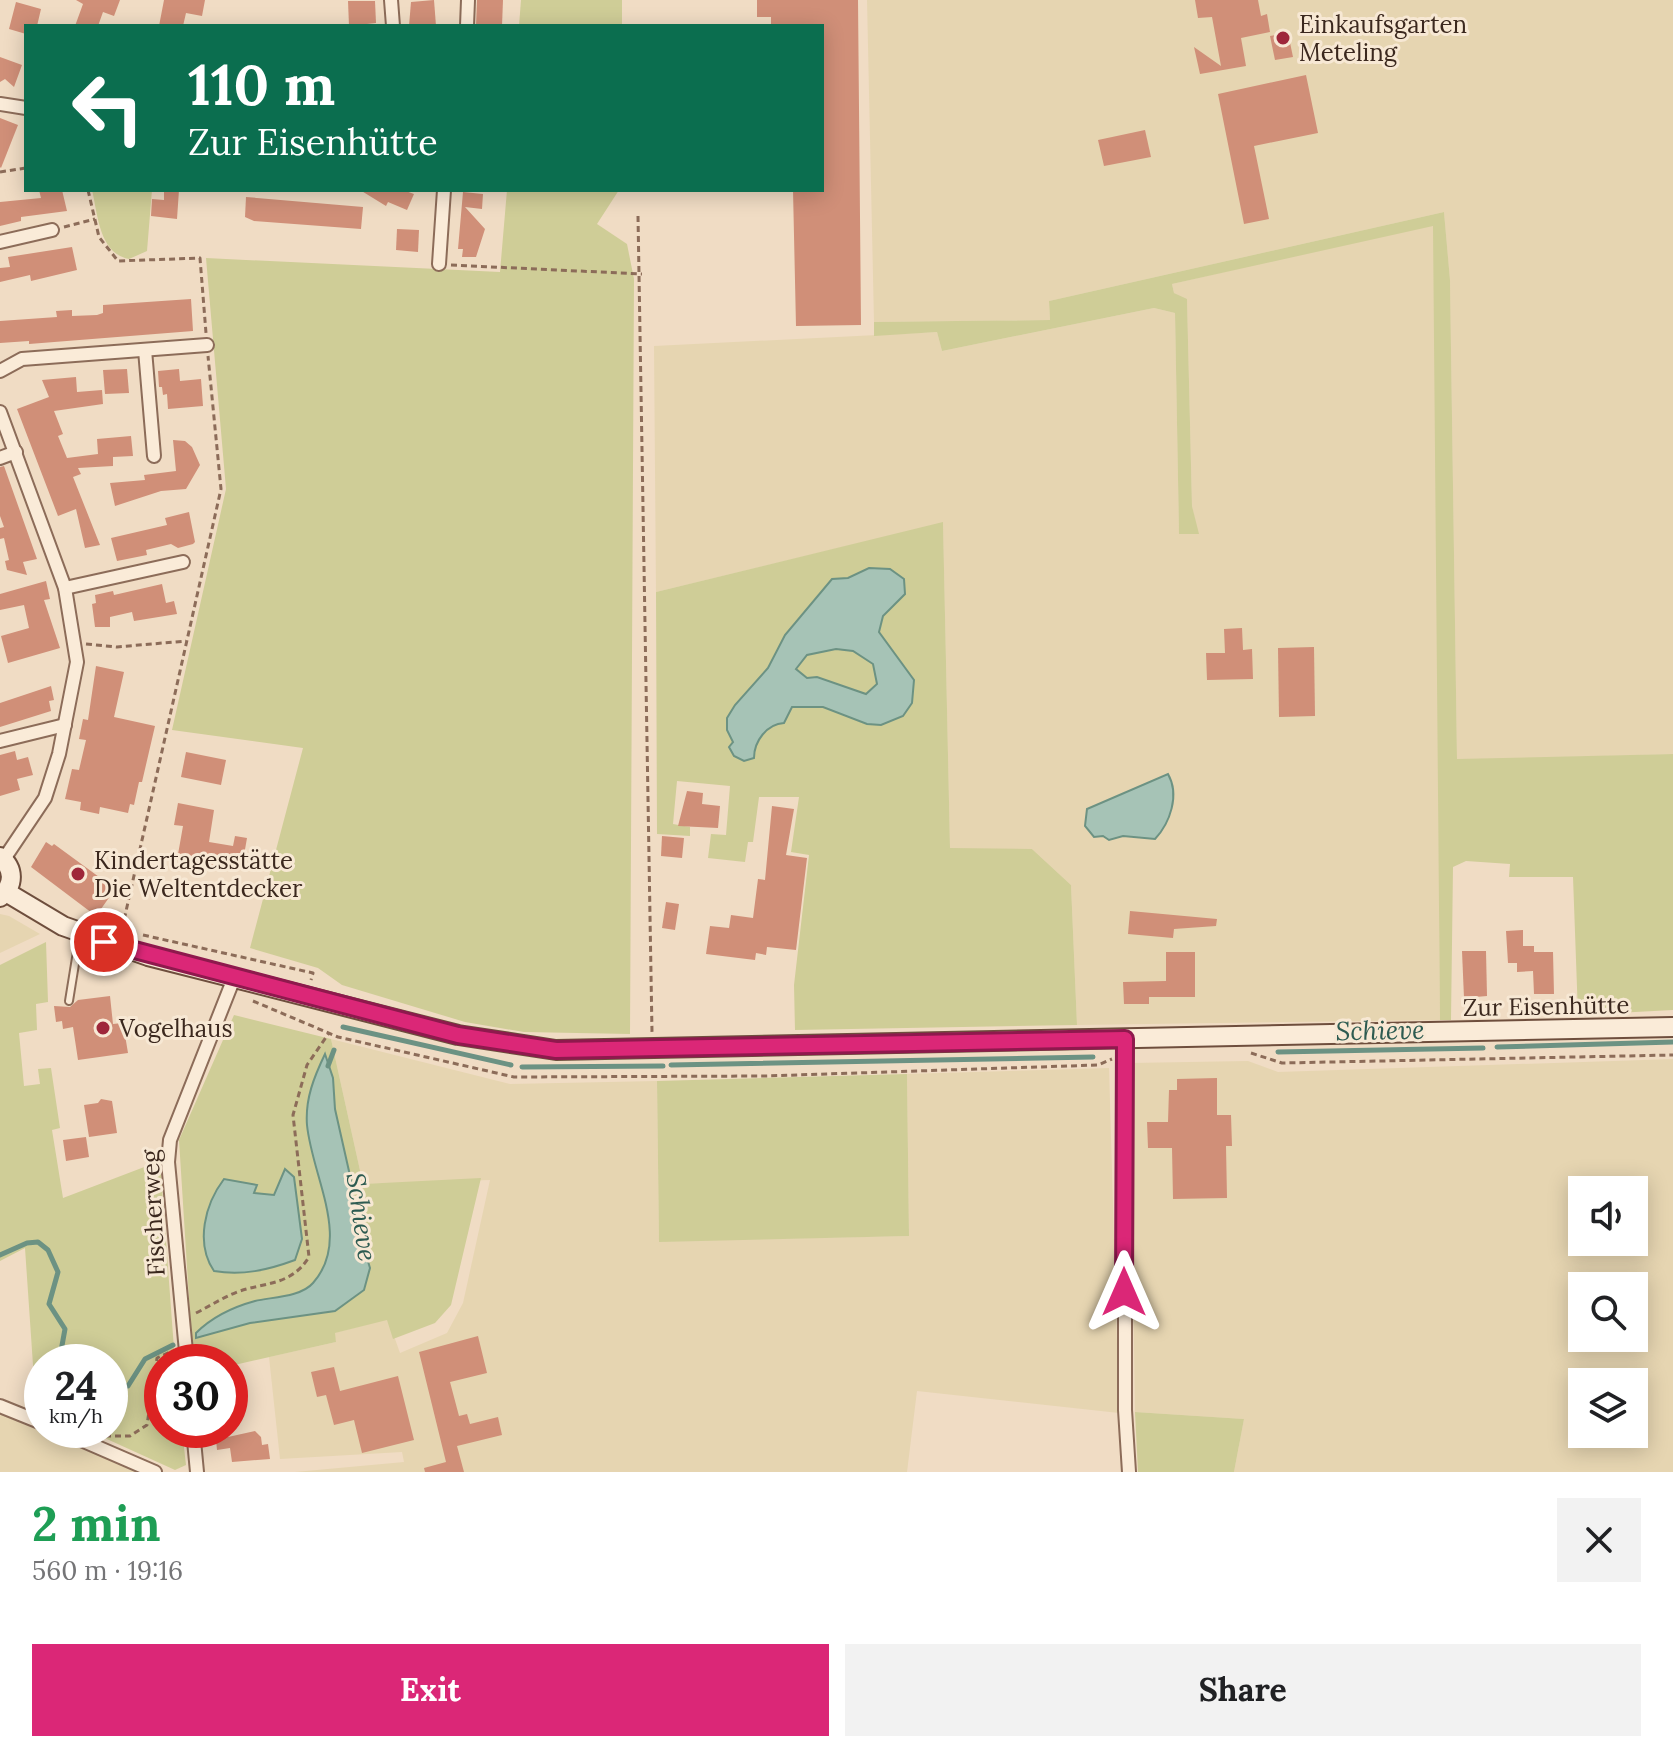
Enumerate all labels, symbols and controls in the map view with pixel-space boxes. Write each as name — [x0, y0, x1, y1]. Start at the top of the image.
place label: Einkaufsgarten Meteling — [1299, 9, 1467, 68]
marker: Einkaufsgarten Meteling — [1274, 29, 1292, 47]
text: 110 m — [188, 49, 335, 120]
icon: left — [56, 56, 160, 160]
text: Zur Eisenhütte — [188, 119, 438, 165]
place label: Kindertagesstätte Die Weltentdecker — [94, 845, 303, 904]
marker: Kindertagesstätte Die Weltentdecker — [69, 865, 87, 883]
pin — [70, 908, 138, 976]
icon: arrive — [82, 920, 126, 964]
street label: Zur Eisenhütte — [1462, 989, 1630, 1023]
place label: Vogelhaus — [118, 1013, 233, 1044]
water label: Schieve — [1335, 1013, 1425, 1047]
marker: Vogelhaus — [94, 1019, 112, 1037]
street label: Fischerweg — [134, 1148, 172, 1277]
water label: Schieve — [339, 1171, 385, 1263]
map controls — [1568, 1176, 1648, 1448]
button: sound — [1568, 1176, 1648, 1256]
position arrow — [1082, 1250, 1166, 1334]
button: search — [1568, 1272, 1648, 1352]
speed limit sign: 30 — [144, 1344, 248, 1448]
text: 24 — [54, 1360, 98, 1411]
button: layers — [1568, 1368, 1648, 1448]
text: km/h — [49, 1403, 103, 1428]
text: 2 min — [32, 1493, 161, 1554]
button: close — [1557, 1498, 1641, 1582]
text: 560 m · 19:16 — [32, 1554, 183, 1587]
button: Exit — [32, 1644, 829, 1736]
button: Share — [845, 1644, 1641, 1736]

